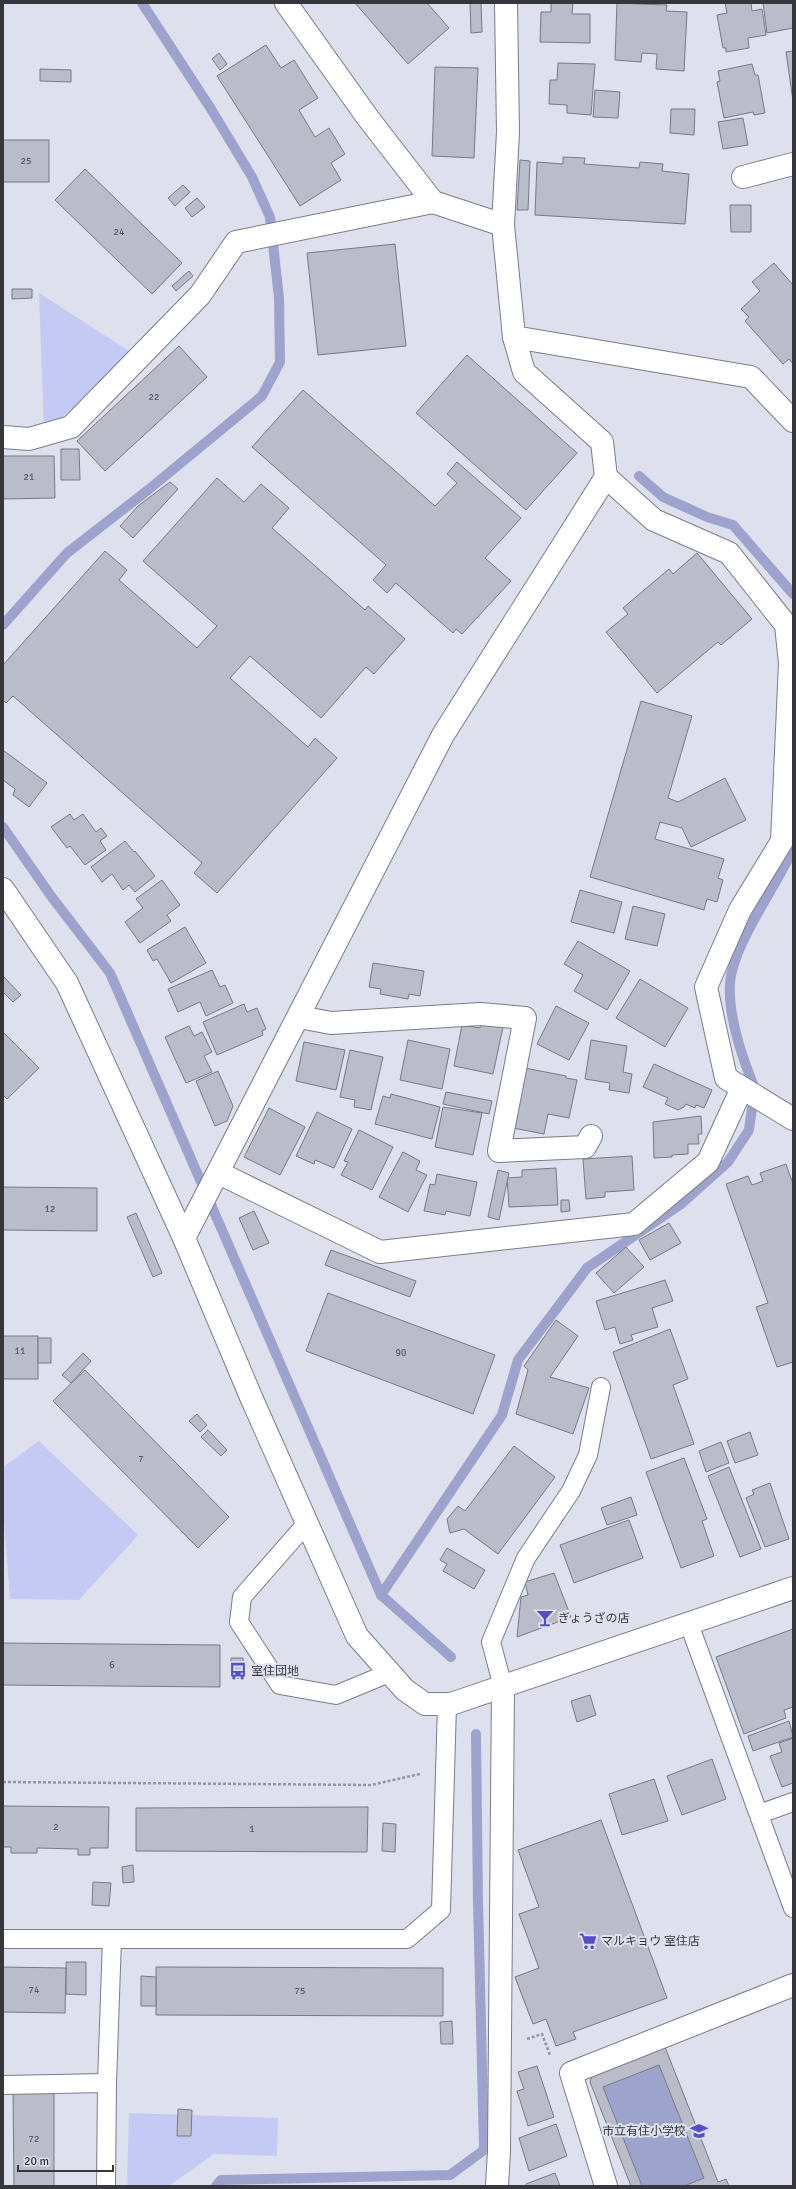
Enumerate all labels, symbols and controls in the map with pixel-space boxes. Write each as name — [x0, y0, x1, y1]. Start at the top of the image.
house number: 25 — [21, 155, 31, 167]
house number: 24 — [114, 226, 125, 238]
house number: 22 — [149, 391, 159, 403]
house number: 21 — [24, 471, 34, 483]
house number: 12 — [45, 1203, 55, 1215]
house number: 11 — [15, 1345, 25, 1357]
house number: 90 — [396, 1347, 406, 1359]
house number: 7 — [138, 1453, 144, 1465]
bar icon: ぎょうざの店 — [535, 1608, 555, 1628]
place label: ぎょうざの店 — [558, 1611, 629, 1626]
house number: 6 — [109, 1659, 115, 1671]
bus stop icon: 室住団地 — [228, 1661, 248, 1681]
place label: 室住団地 — [251, 1664, 299, 1679]
house number: 2 — [53, 1821, 59, 1833]
house number: 1 — [249, 1823, 255, 1835]
supermarket icon: マルキョウ 室住店 — [578, 1931, 598, 1951]
place label: マルキョウ 室住店 — [601, 1934, 700, 1949]
house number: 74 — [29, 1984, 40, 1996]
house number: 75 — [295, 1985, 305, 1997]
school or university icon: 市立有住小学校 — [689, 2121, 709, 2141]
place label: 市立有住小学校 — [602, 2124, 686, 2139]
house number: 72 — [29, 2133, 39, 2145]
scale bar — [18, 2147, 113, 2173]
text: 20 m — [24, 2154, 49, 2169]

